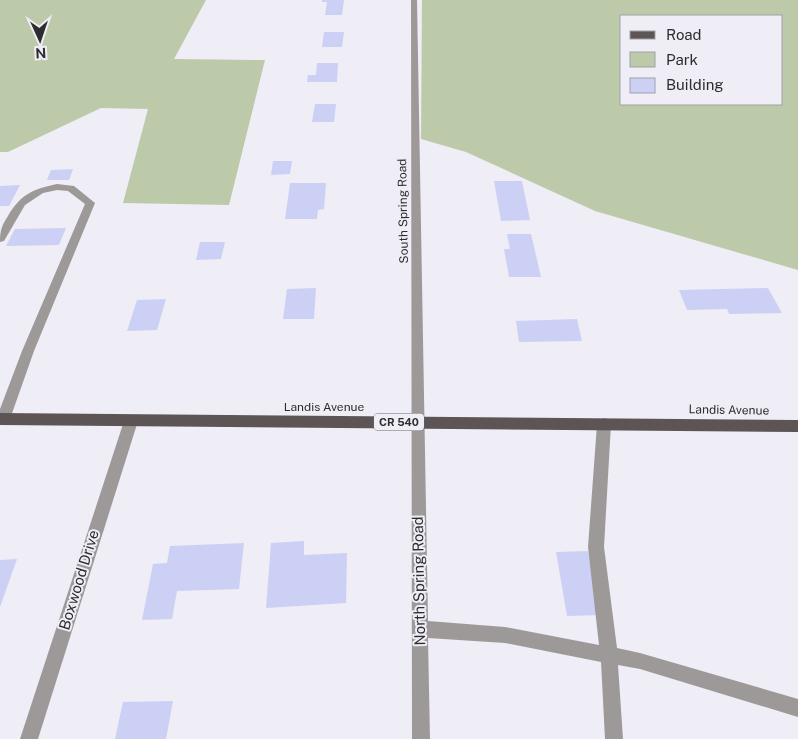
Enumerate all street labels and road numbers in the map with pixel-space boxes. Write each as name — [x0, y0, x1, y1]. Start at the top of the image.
street label: South Spring Road — [395, 158, 411, 264]
street label: Landis Avenue — [284, 400, 365, 414]
street label: Landis Avenue — [689, 402, 770, 418]
road number: CR 540 — [374, 414, 424, 431]
street label: North Spring Road — [409, 516, 428, 646]
street label: Boxwood Drive — [55, 528, 102, 632]

